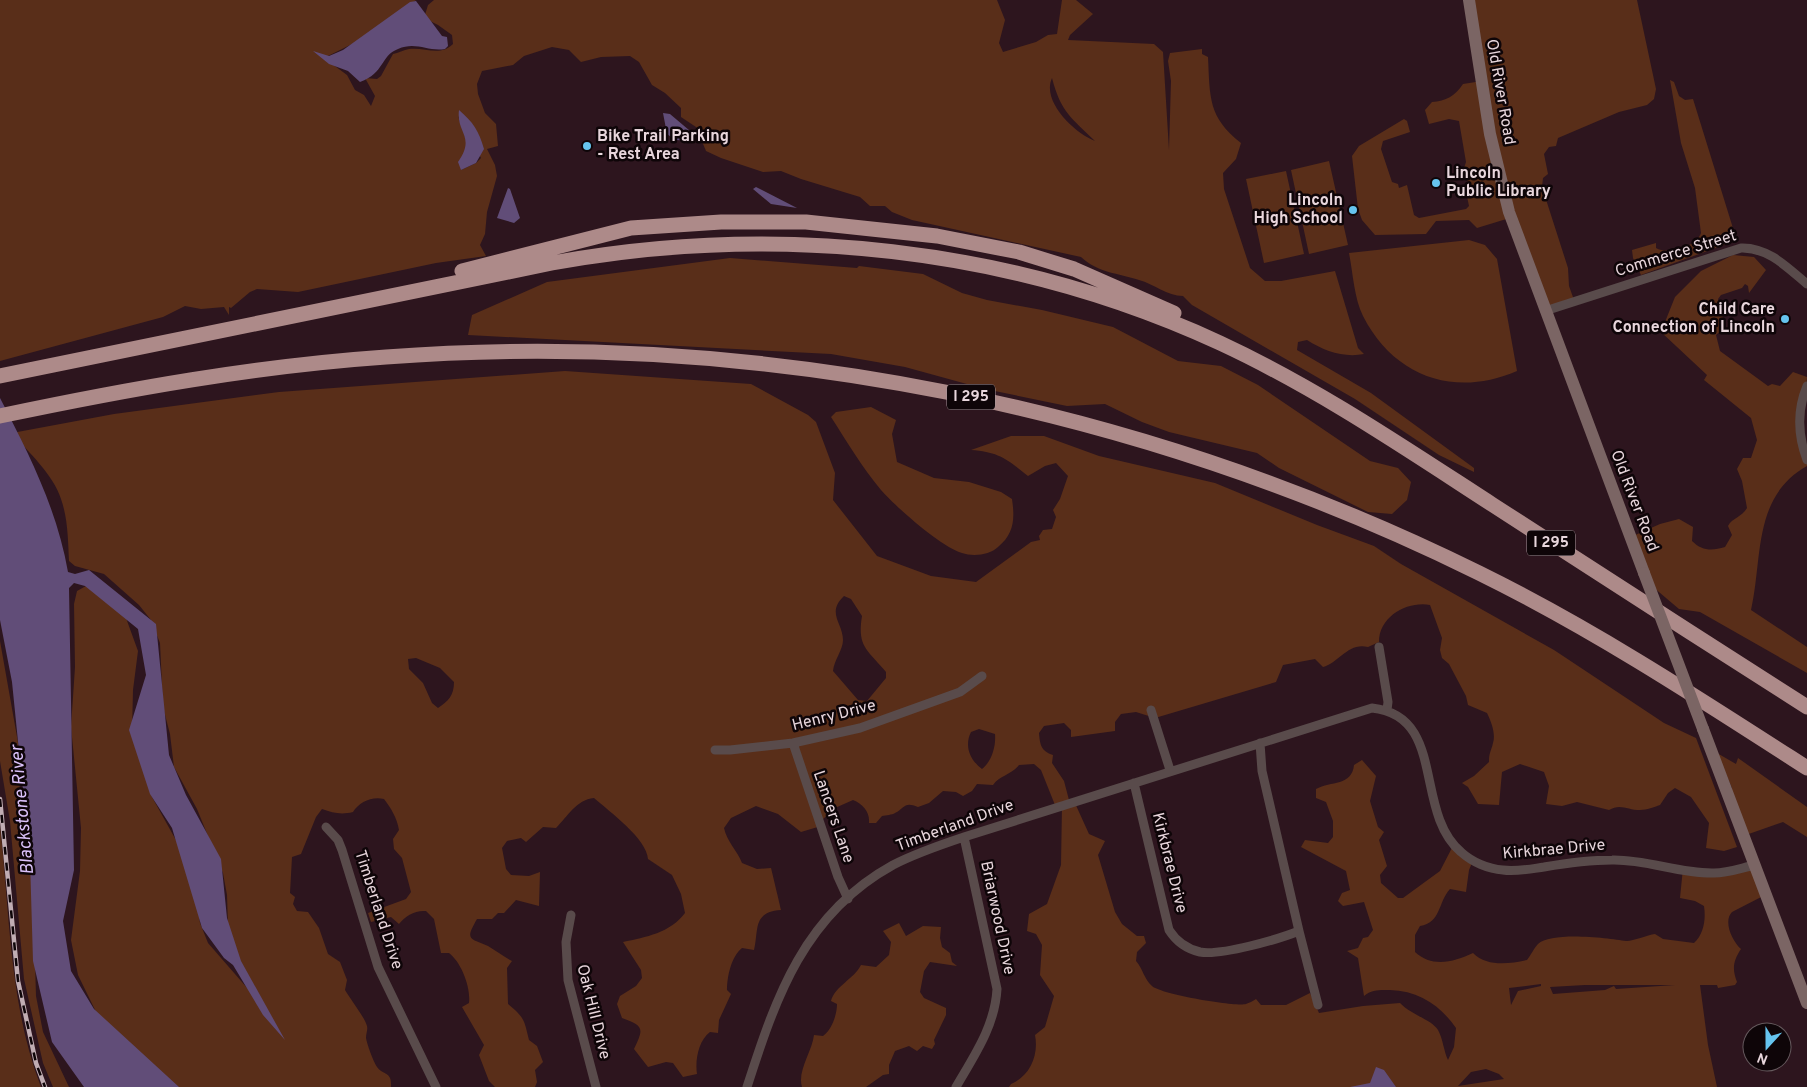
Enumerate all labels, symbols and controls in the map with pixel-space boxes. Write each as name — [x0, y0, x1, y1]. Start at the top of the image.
street label: Old River Road — [1481, 37, 1519, 147]
place label: Bike Trail Parking - Rest Area — [597, 127, 729, 165]
marker: Bike Trail Parking - Rest Area — [581, 140, 593, 152]
place label: Lincoln Public Library — [1446, 164, 1551, 202]
marker: Lincoln Public Library — [1430, 177, 1442, 189]
place label: Lincoln High School — [1254, 191, 1343, 229]
marker: Lincoln High School — [1347, 204, 1359, 216]
street label: Commerce Street — [1613, 226, 1739, 282]
place label: Child Care Connection of Lincoln — [1612, 300, 1775, 338]
marker: Child Care Connection of Lincoln — [1779, 313, 1791, 325]
road number: I 295 — [947, 384, 995, 410]
street label: Old River Road — [1605, 447, 1663, 555]
road number: I 295 — [1527, 530, 1575, 556]
street label: Henry Drive — [790, 696, 878, 736]
water label: Blackstone River — [6, 742, 40, 876]
street label: Lancers Lane — [808, 768, 858, 866]
street label: Timberland Drive — [893, 795, 1017, 857]
street label: Kirkbrae Drive — [1147, 811, 1191, 915]
street label: Kirkbrae Drive — [1502, 836, 1606, 864]
street label: Timberland Drive — [349, 848, 407, 972]
street label: Briarwood Drive — [975, 859, 1019, 977]
street label: Oak Hill Drive — [572, 962, 614, 1062]
north arrow — [1742, 1022, 1792, 1072]
text: N — [1755, 1048, 1771, 1067]

